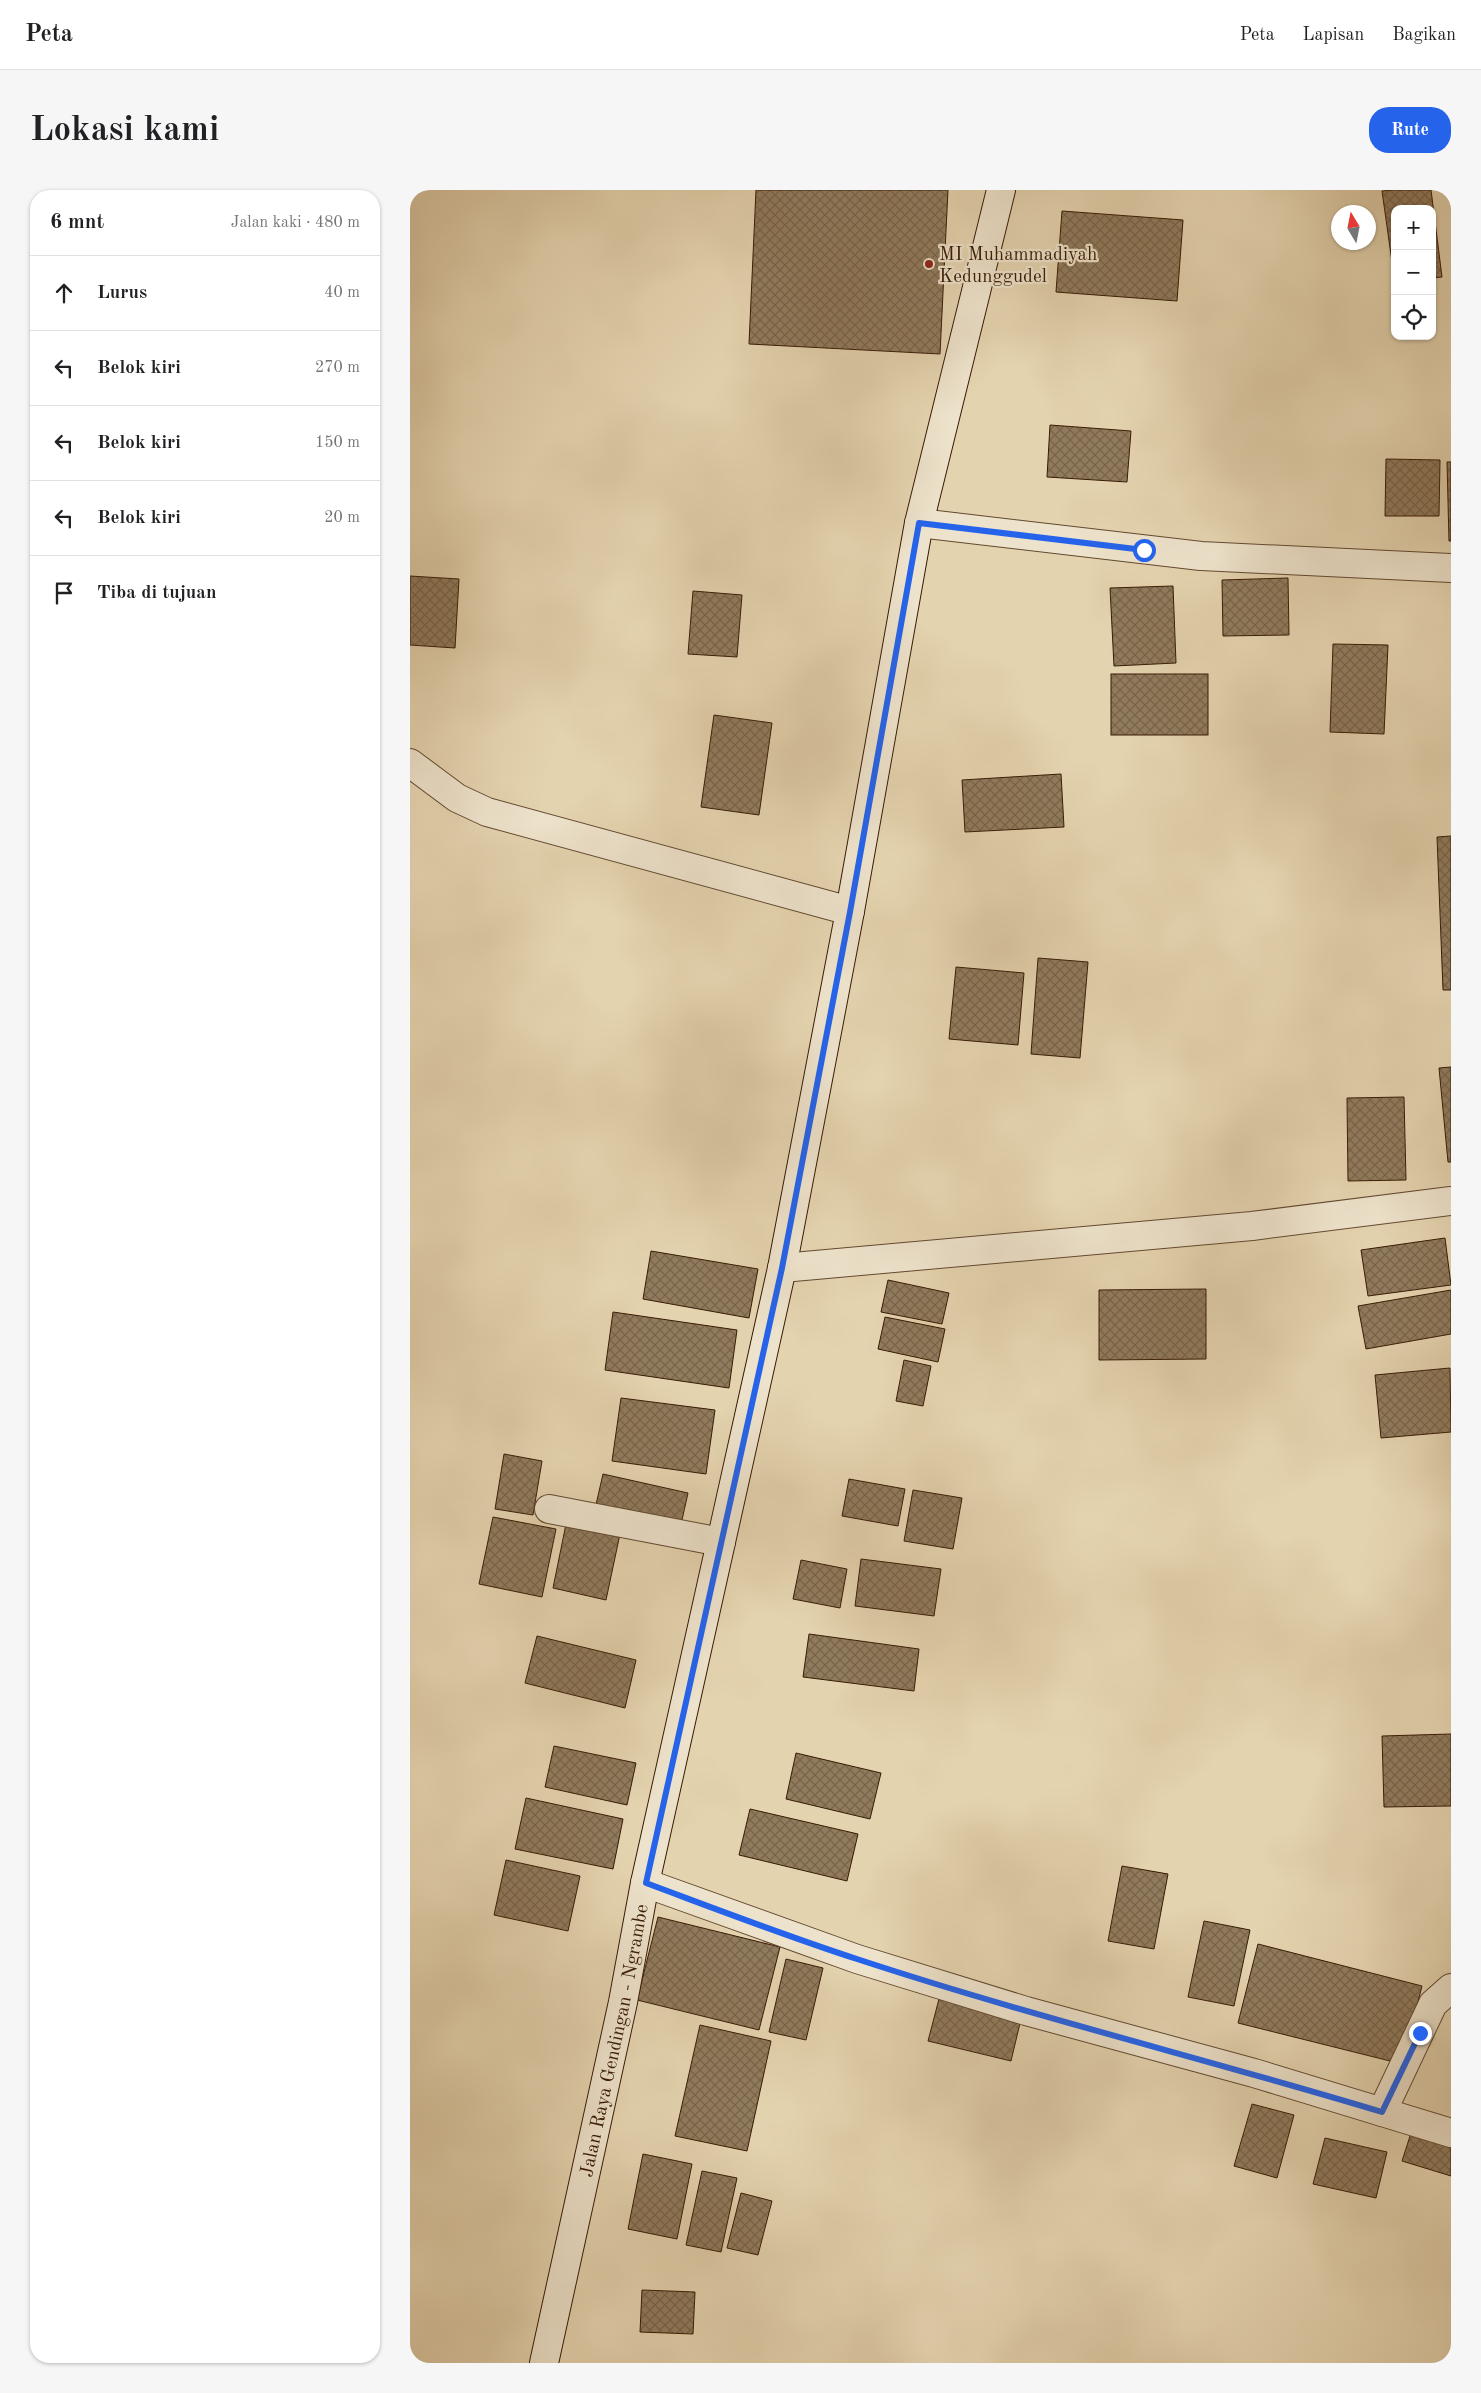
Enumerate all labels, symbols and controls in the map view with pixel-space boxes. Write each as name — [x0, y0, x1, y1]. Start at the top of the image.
text: Peta — [25, 23, 73, 47]
text: Peta — [1240, 26, 1275, 44]
text: Lapisan — [1303, 26, 1364, 44]
text: Bagikan — [1392, 26, 1456, 44]
button: Rute — [1369, 107, 1451, 153]
text: Lokasi kami — [30, 113, 219, 148]
north arrow — [1331, 205, 1376, 250]
map controls — [1391, 205, 1436, 340]
button: + — [1391, 205, 1436, 250]
text: 6 mnt — [50, 212, 104, 233]
text: Jalan kaki · 480 m — [231, 215, 360, 231]
place label: MI Muhammadiyah Kedunggudel — [939, 246, 1097, 287]
button: − — [1391, 250, 1436, 295]
marker: MI Muhammadiyah Kedunggudel — [923, 258, 935, 270]
icon: ahead — [50, 279, 78, 307]
text: Lurus — [97, 284, 147, 303]
text: 40 m — [324, 285, 360, 301]
button: locate — [1391, 295, 1436, 340]
icon: left — [50, 354, 78, 382]
text: Belok kiri — [97, 359, 181, 378]
text: 270 m — [315, 360, 360, 376]
icon: left — [50, 429, 78, 457]
text: Belok kiri — [97, 434, 181, 453]
text: 150 m — [315, 435, 360, 451]
icon: left — [50, 504, 78, 532]
text: Belok kiri — [97, 509, 181, 528]
text: 20 m — [324, 510, 360, 526]
route start — [1133, 539, 1156, 562]
icon: arrive — [50, 579, 78, 607]
text: Tiba di tujuan — [97, 584, 217, 603]
street label: Jalan Raya Gendingan - Ngrambe — [578, 1903, 653, 2179]
route end — [1409, 2022, 1432, 2045]

